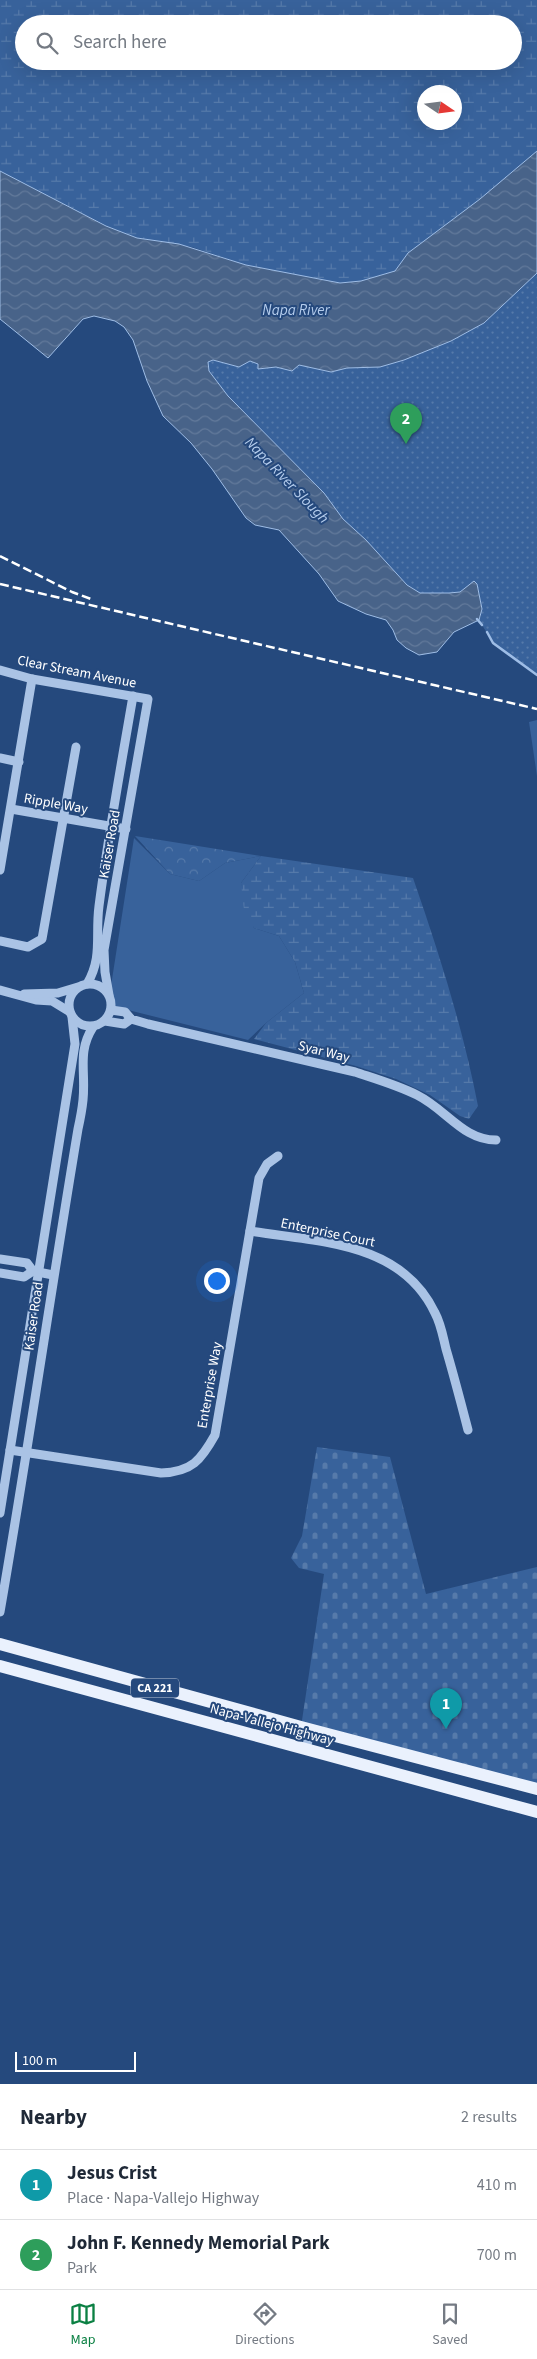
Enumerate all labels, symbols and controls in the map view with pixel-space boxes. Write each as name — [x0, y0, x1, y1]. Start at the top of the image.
search box — [15, 15, 522, 70]
icon: search — [33, 29, 61, 57]
text: Search here — [73, 29, 167, 56]
north arrow — [417, 85, 462, 130]
water label: Napa River — [262, 300, 331, 321]
pin: 2 — [390, 403, 422, 444]
water label: Napa River Slough — [240, 432, 334, 528]
street label: Clear Stream Avenue — [16, 651, 138, 693]
street label: Ripple Way — [22, 789, 90, 820]
street label: Kaiser Road — [94, 808, 126, 880]
street label: Syar Way — [296, 1036, 352, 1068]
street label: Enterprise Court — [279, 1213, 377, 1253]
your location — [204, 1268, 230, 1294]
street label: Kaiser Road — [19, 1281, 49, 1352]
street label: Enterprise Way — [193, 1340, 228, 1430]
road number: CA 221 — [131, 1679, 179, 1698]
pin: 1 — [430, 1688, 462, 1729]
street label: Napa-Vallejo Highway — [208, 1699, 336, 1751]
scale bar — [15, 2049, 136, 2072]
text: 100 m — [22, 2051, 57, 2071]
text: Nearby — [20, 2102, 87, 2132]
text: 2 results — [461, 2106, 517, 2128]
text: Jesus Crist — [67, 2160, 157, 2187]
text: 1 — [32, 2174, 40, 2196]
text: 410 m — [477, 2174, 517, 2196]
text: Place · Napa-Vallejo Highway — [67, 2187, 259, 2209]
text: John F. Kennedy Memorial Park — [67, 2230, 330, 2257]
text: 2 — [32, 2244, 40, 2266]
text: 700 m — [477, 2244, 517, 2266]
text: Park — [67, 2257, 97, 2279]
tab: Map — [69, 2300, 97, 2350]
tab: Directions — [235, 2300, 294, 2350]
tab: Saved — [432, 2300, 468, 2350]

